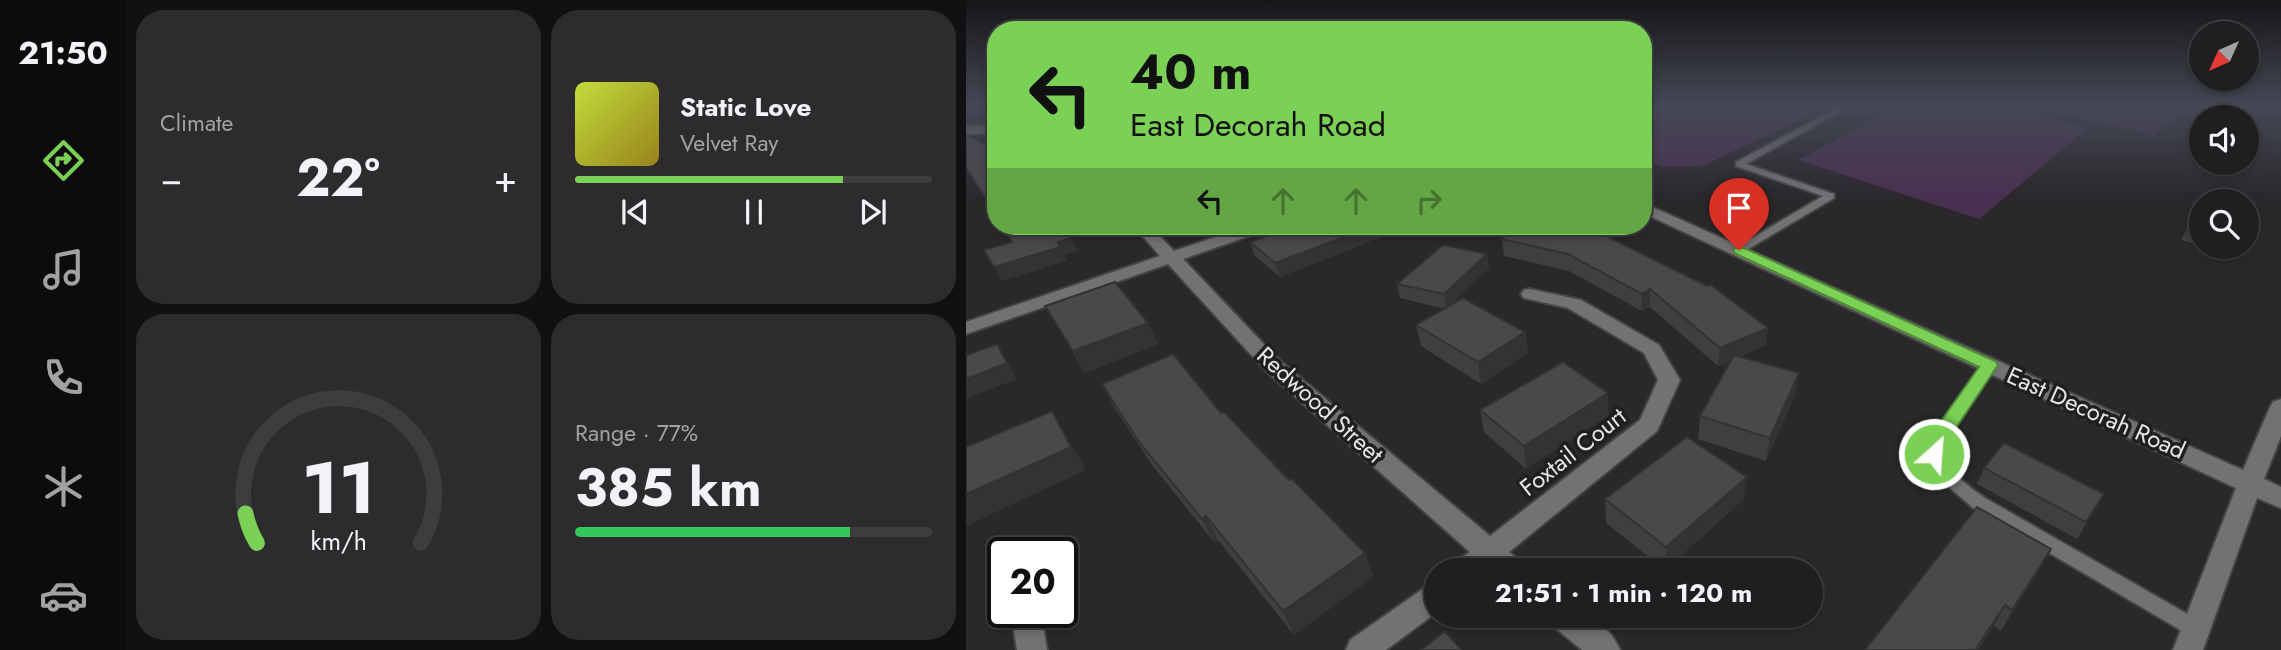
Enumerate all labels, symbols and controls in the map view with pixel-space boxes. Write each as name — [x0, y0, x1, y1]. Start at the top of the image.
north arrow — [2189, 21, 2259, 91]
map controls — [2189, 21, 2259, 259]
text: 21:50 — [18, 30, 108, 76]
text: 40 m — [1130, 37, 1252, 107]
icon: left — [1015, 49, 1106, 140]
text: Static Love — [680, 88, 812, 126]
text: East Decorah Road — [1130, 102, 1386, 148]
button: sound — [2189, 105, 2259, 175]
text: Climate — [160, 106, 233, 140]
text: Velvet Ray — [680, 126, 778, 160]
icon: directions — [39, 136, 88, 185]
text: 22° — [296, 140, 380, 216]
text: − — [160, 151, 182, 206]
text: + — [494, 151, 517, 206]
pin — [1709, 178, 1769, 250]
icon: left — [1191, 182, 1229, 220]
icon: ahead — [1264, 182, 1302, 220]
icon: ahead — [1337, 182, 1375, 220]
icon: right — [1410, 182, 1448, 220]
icon: arrive — [1720, 189, 1758, 227]
button: search — [2189, 189, 2259, 259]
icon: previous — [616, 193, 654, 231]
icon: pause — [735, 193, 773, 231]
icon: next — [854, 193, 892, 231]
icon: music — [39, 245, 88, 294]
street label: Redwood Street — [1249, 338, 1392, 471]
icon: phone — [39, 353, 88, 402]
street label: East Decorah Road — [2001, 358, 2191, 468]
street label: Foxtail Court — [1512, 399, 1633, 504]
text: Range · 77% — [575, 416, 698, 450]
position arrow — [1897, 417, 1971, 491]
text: 11 — [301, 435, 376, 540]
text: 385 km — [575, 450, 762, 526]
icon: climate — [39, 462, 88, 511]
text: km/h — [310, 523, 367, 559]
speed limit sign: 20 — [987, 537, 1078, 628]
icon: car — [39, 571, 88, 620]
text: 21:51 · 1 min · 120 m — [1495, 574, 1752, 612]

